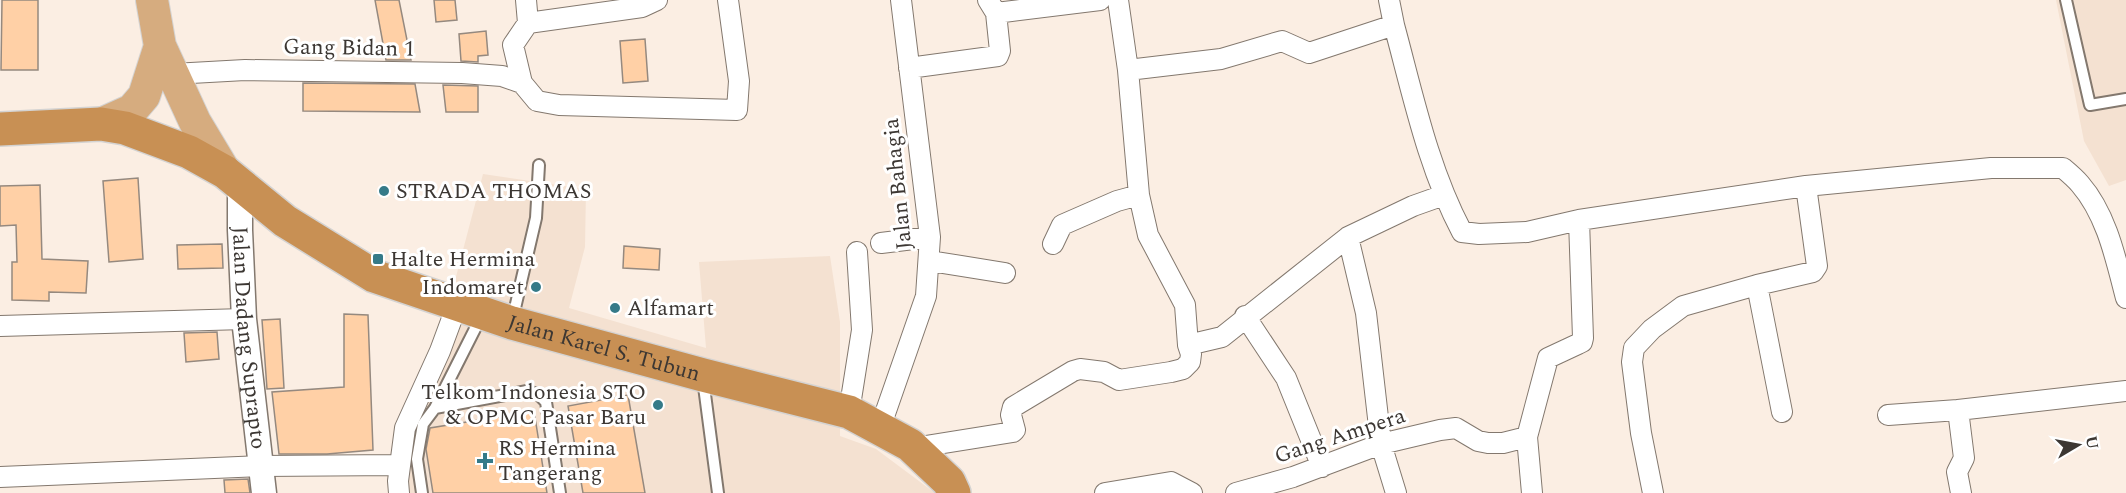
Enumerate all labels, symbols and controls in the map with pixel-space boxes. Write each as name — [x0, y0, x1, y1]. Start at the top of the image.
street label: Gang Bidan 1 — [283, 30, 415, 66]
street label: Jalan Bahagia — [875, 116, 921, 251]
place label: STRADA THOMAS — [396, 175, 592, 208]
marker: STRADA THOMAS — [377, 184, 391, 198]
street label: Jalan Dadang Suprapto — [223, 225, 275, 451]
place label: Halte Hermina — [390, 243, 535, 276]
marker: Halte Hermina — [371, 252, 385, 266]
place label: Indomaret — [422, 271, 524, 304]
marker: Indomaret — [529, 280, 543, 294]
place label: Alfamart — [627, 292, 714, 325]
marker: Alfamart — [608, 301, 622, 315]
street label: Jalan Karel S. Tubun — [503, 306, 704, 390]
place label: Telkom Indonesia STO & OPMC Pasar Baru — [421, 376, 646, 434]
marker: Telkom Indonesia STO & OPMC Pasar Baru — [651, 398, 665, 412]
street label: Gang Ampera — [1270, 399, 1410, 473]
north arrow — [2048, 415, 2108, 475]
place label: RS Hermina Tangerang — [498, 432, 616, 490]
text: U — [2079, 434, 2105, 451]
marker: RS Hermina Tangerang — [476, 452, 494, 470]

